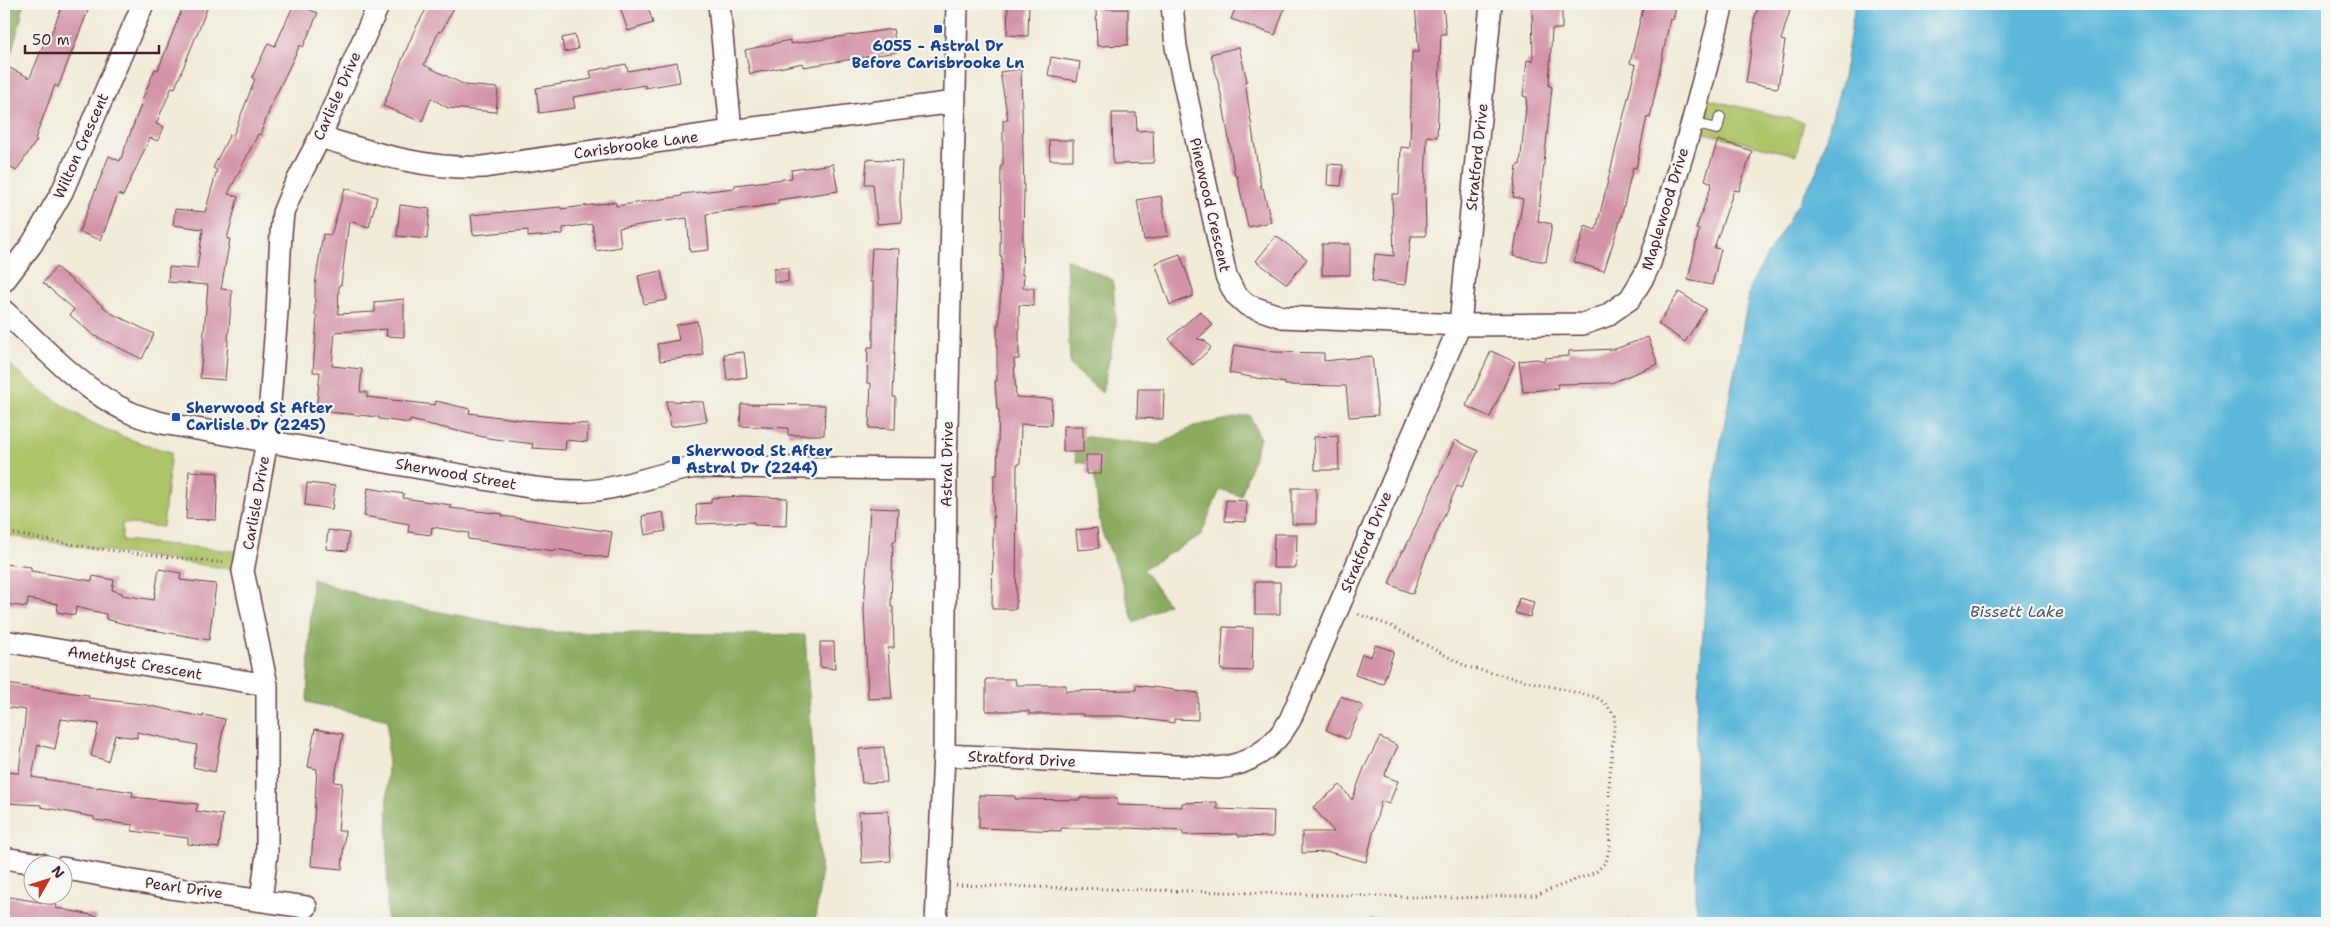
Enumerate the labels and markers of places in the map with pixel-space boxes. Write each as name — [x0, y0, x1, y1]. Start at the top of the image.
marker: 6055 - Astral Dr Before Carisbrooke Ln — [932, 23, 944, 35]
place label: 6055 - Astral Dr Before Carisbrooke Ln — [852, 36, 1024, 73]
place label: Sherwood St After Carlisle Dr (2245) — [186, 398, 333, 435]
marker: Sherwood St After Carlisle Dr (2245) — [170, 411, 182, 423]
place label: Sherwood St After Astral Dr (2244) — [686, 441, 833, 478]
marker: Sherwood St After Astral Dr (2244) — [670, 454, 682, 466]

